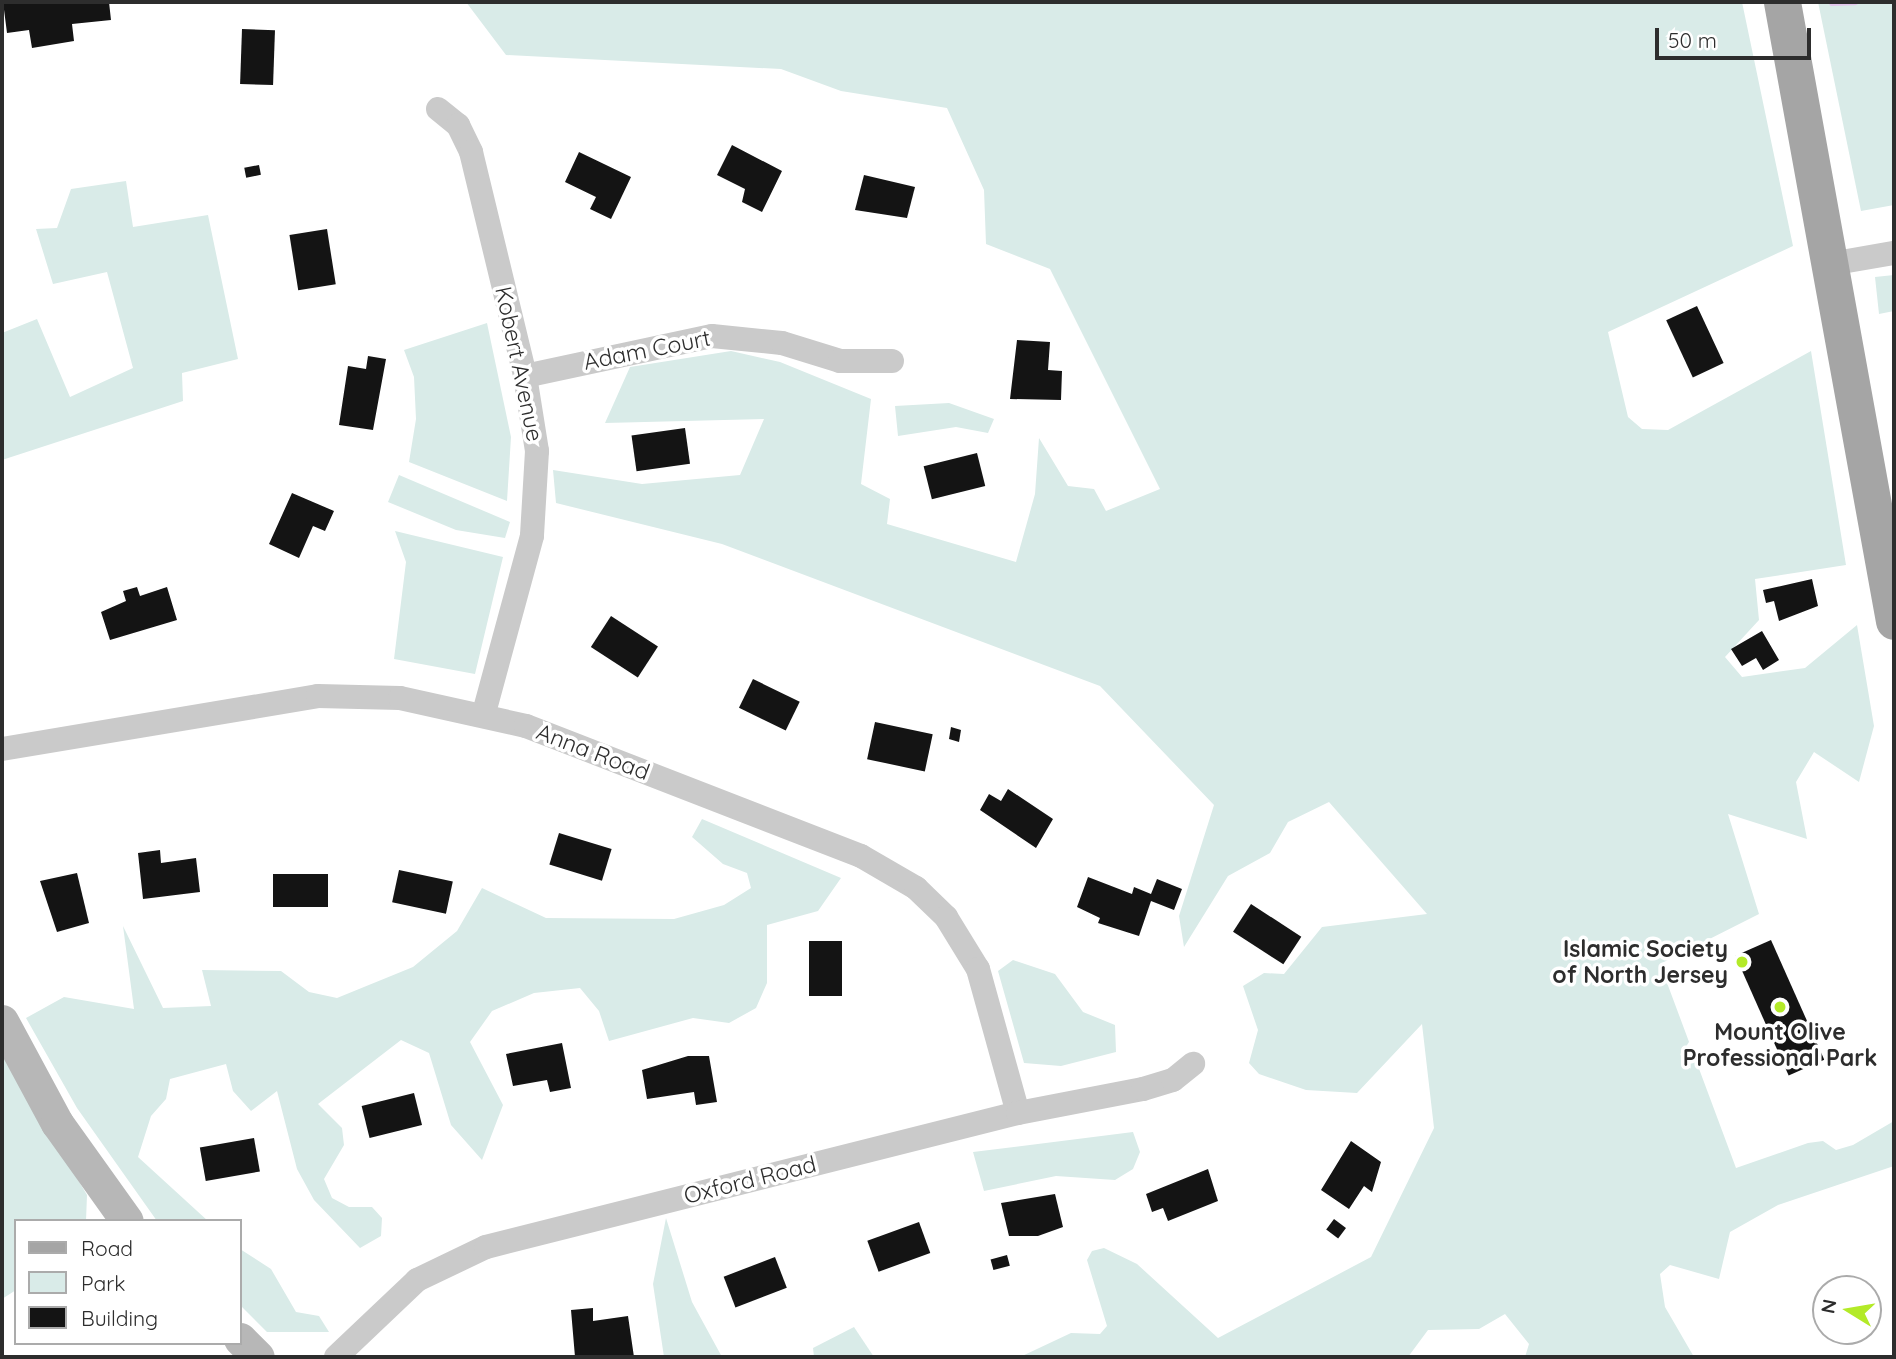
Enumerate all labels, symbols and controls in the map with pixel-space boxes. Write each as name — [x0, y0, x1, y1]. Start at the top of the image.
scale bar — [1658, 14, 1814, 58]
text: 50 m — [1668, 27, 1717, 53]
street label: Kobert Avenue — [489, 284, 549, 444]
street label: Adam Court — [581, 324, 713, 376]
street label: Anna Road — [533, 718, 653, 786]
place label: Islamic Society of North Jersey — [1552, 935, 1728, 989]
marker: Islamic Society of North Jersey — [1734, 954, 1750, 970]
marker: Mount Olive Professional Park — [1772, 999, 1788, 1015]
place label: Mount Olive Professional Park — [1683, 1018, 1877, 1072]
street label: Oxford Road — [681, 1150, 819, 1210]
legend — [14, 1219, 242, 1345]
text: Road — [81, 1235, 133, 1261]
text: Park — [81, 1270, 125, 1296]
north arrow — [1812, 1275, 1882, 1345]
text: N — [1815, 1297, 1841, 1316]
text: Building — [81, 1305, 158, 1331]

